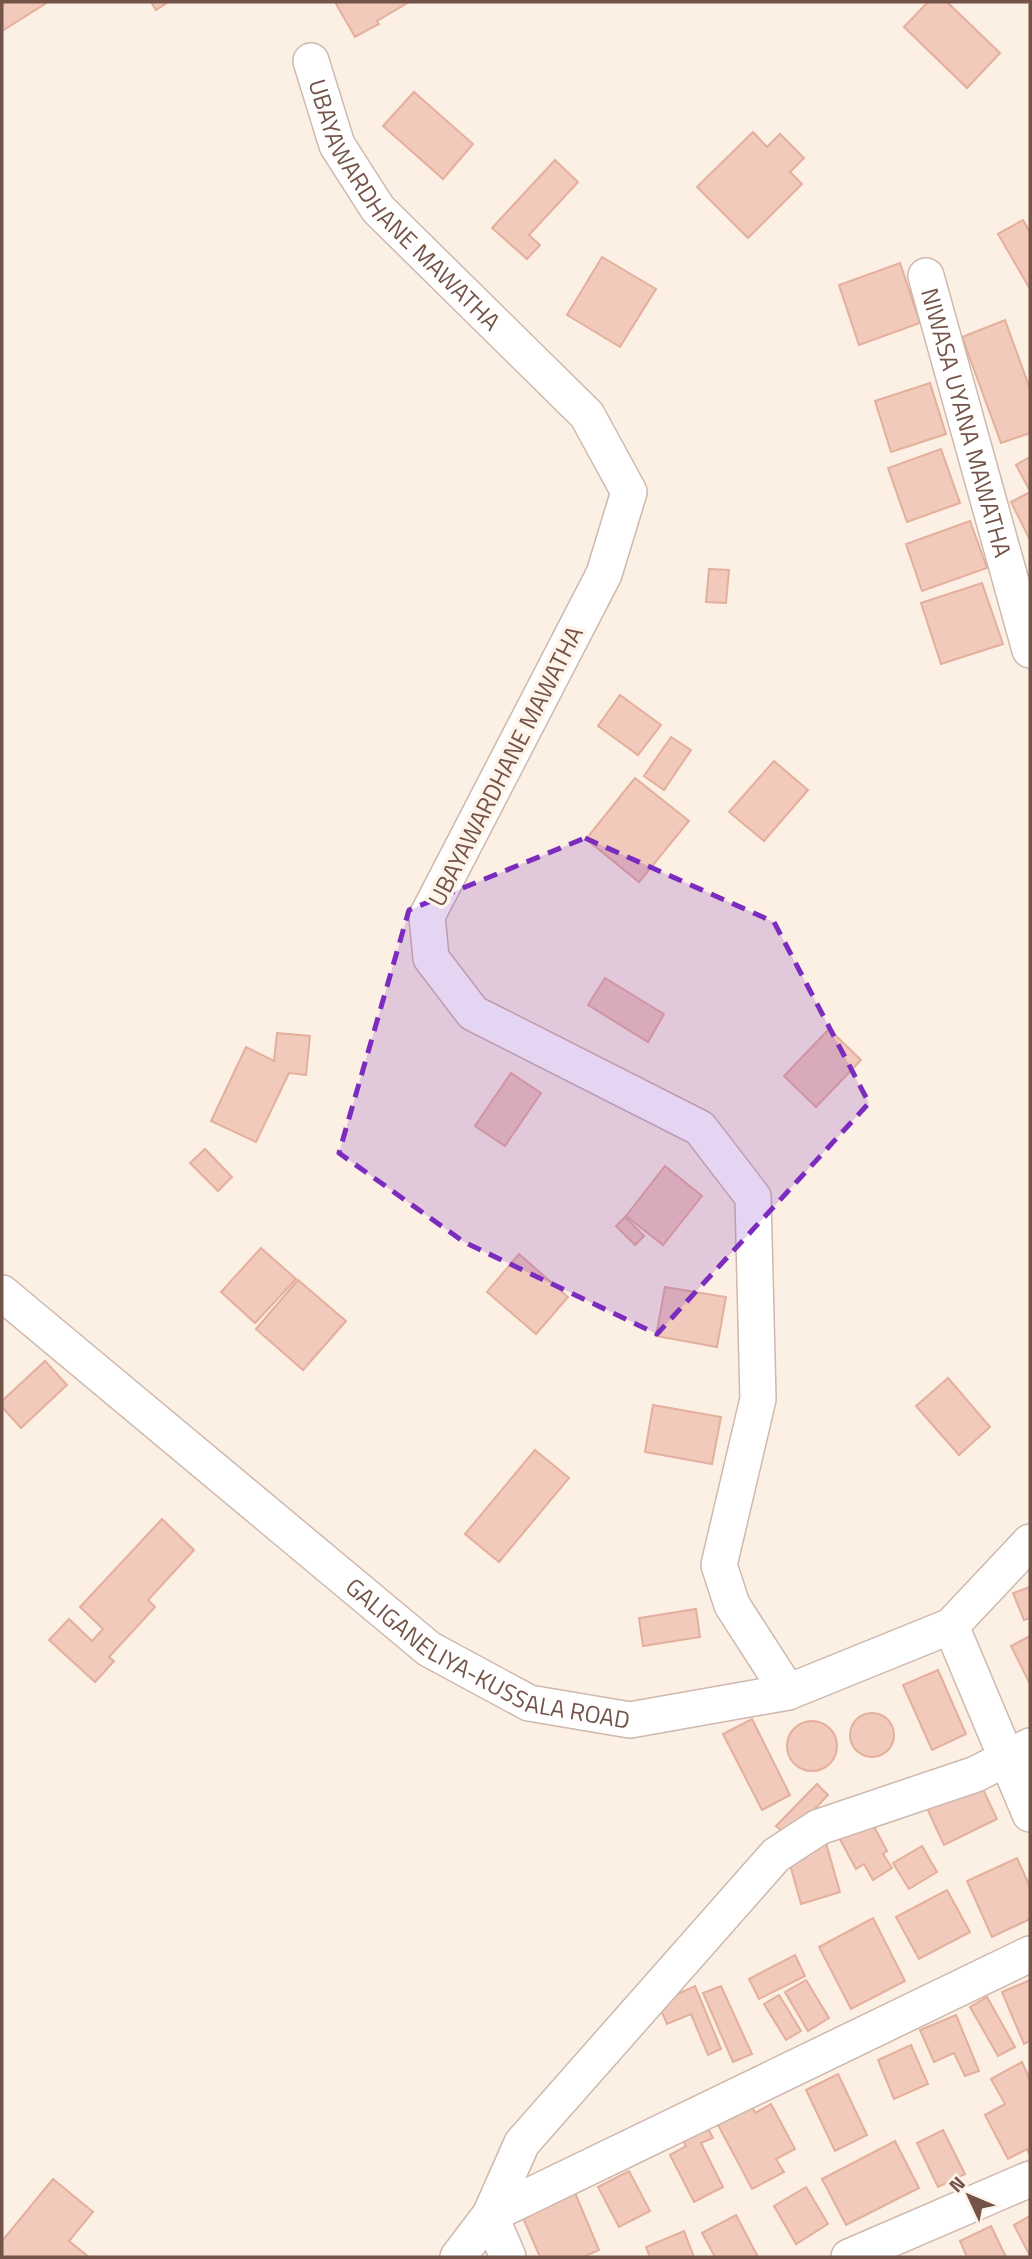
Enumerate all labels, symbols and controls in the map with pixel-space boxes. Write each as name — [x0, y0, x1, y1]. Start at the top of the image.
street label: UBAYAWARDHANE MAWATHA — [300, 75, 509, 339]
street label: NIWASA UYANA MAWATHA — [912, 284, 1021, 561]
street label: UBAYAWARDHANE MAWATHA — [419, 620, 591, 912]
street label: GALIGANELIYA-KUSSALA ROAD — [338, 1569, 633, 1738]
north arrow — [934, 2161, 1004, 2231]
text: N — [941, 2169, 971, 2199]

